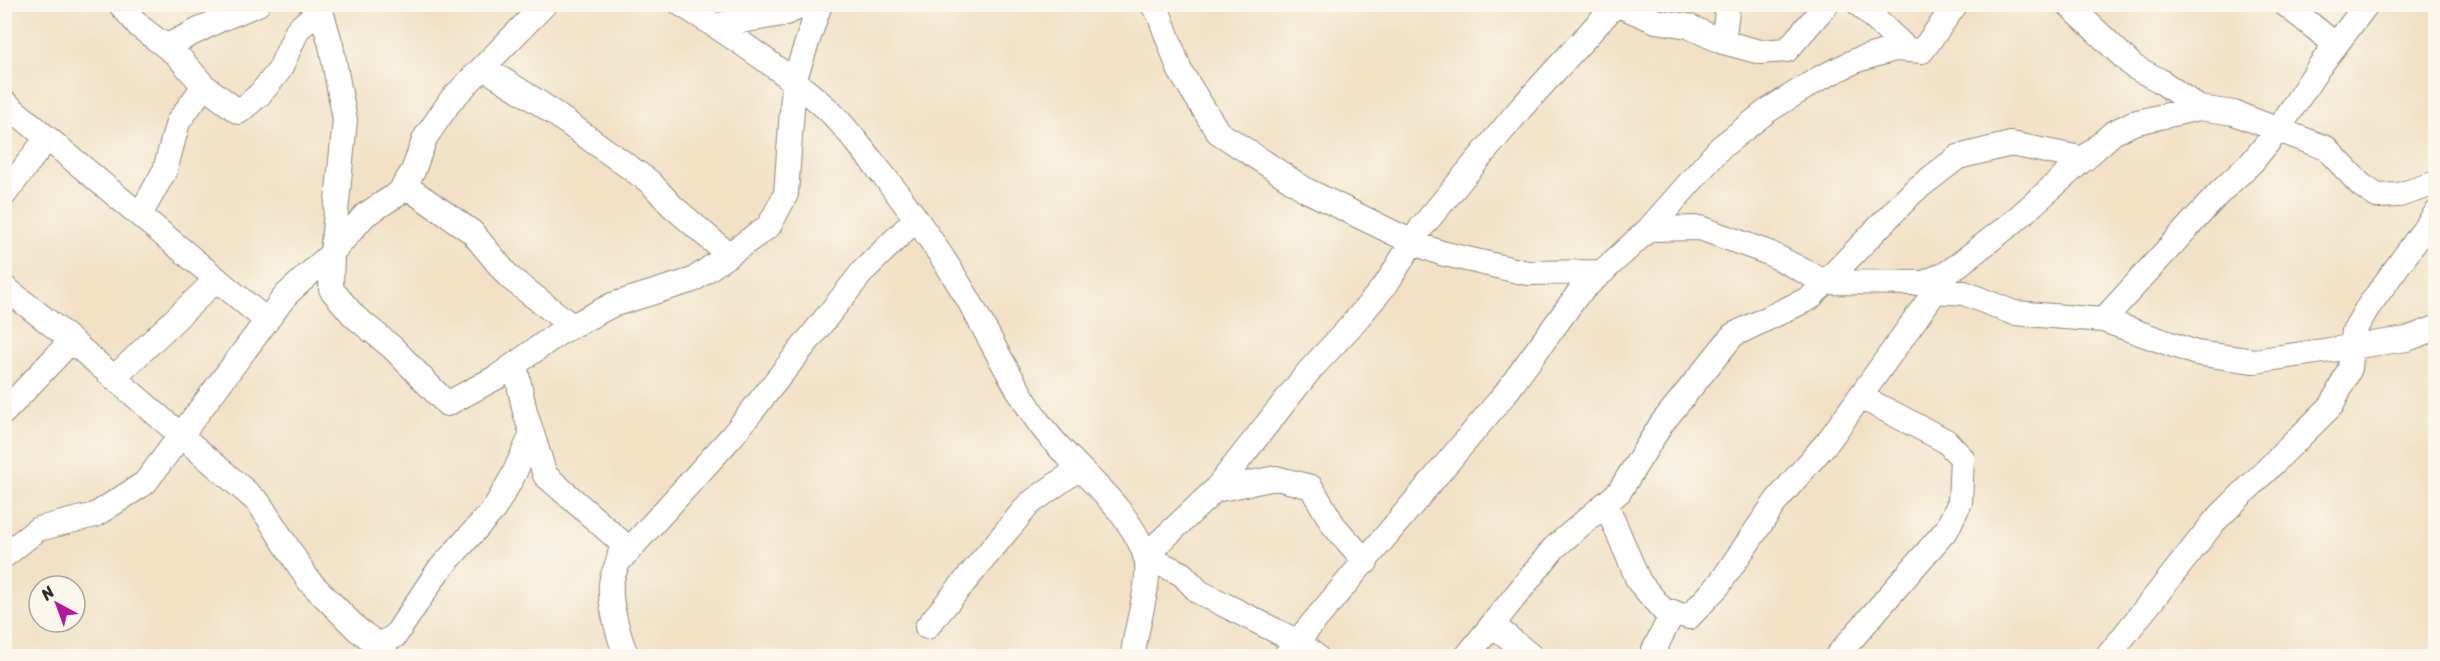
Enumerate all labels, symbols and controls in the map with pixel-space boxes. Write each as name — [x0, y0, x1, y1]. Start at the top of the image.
north arrow — [27, 574, 87, 634]
text: N — [33, 578, 62, 608]

